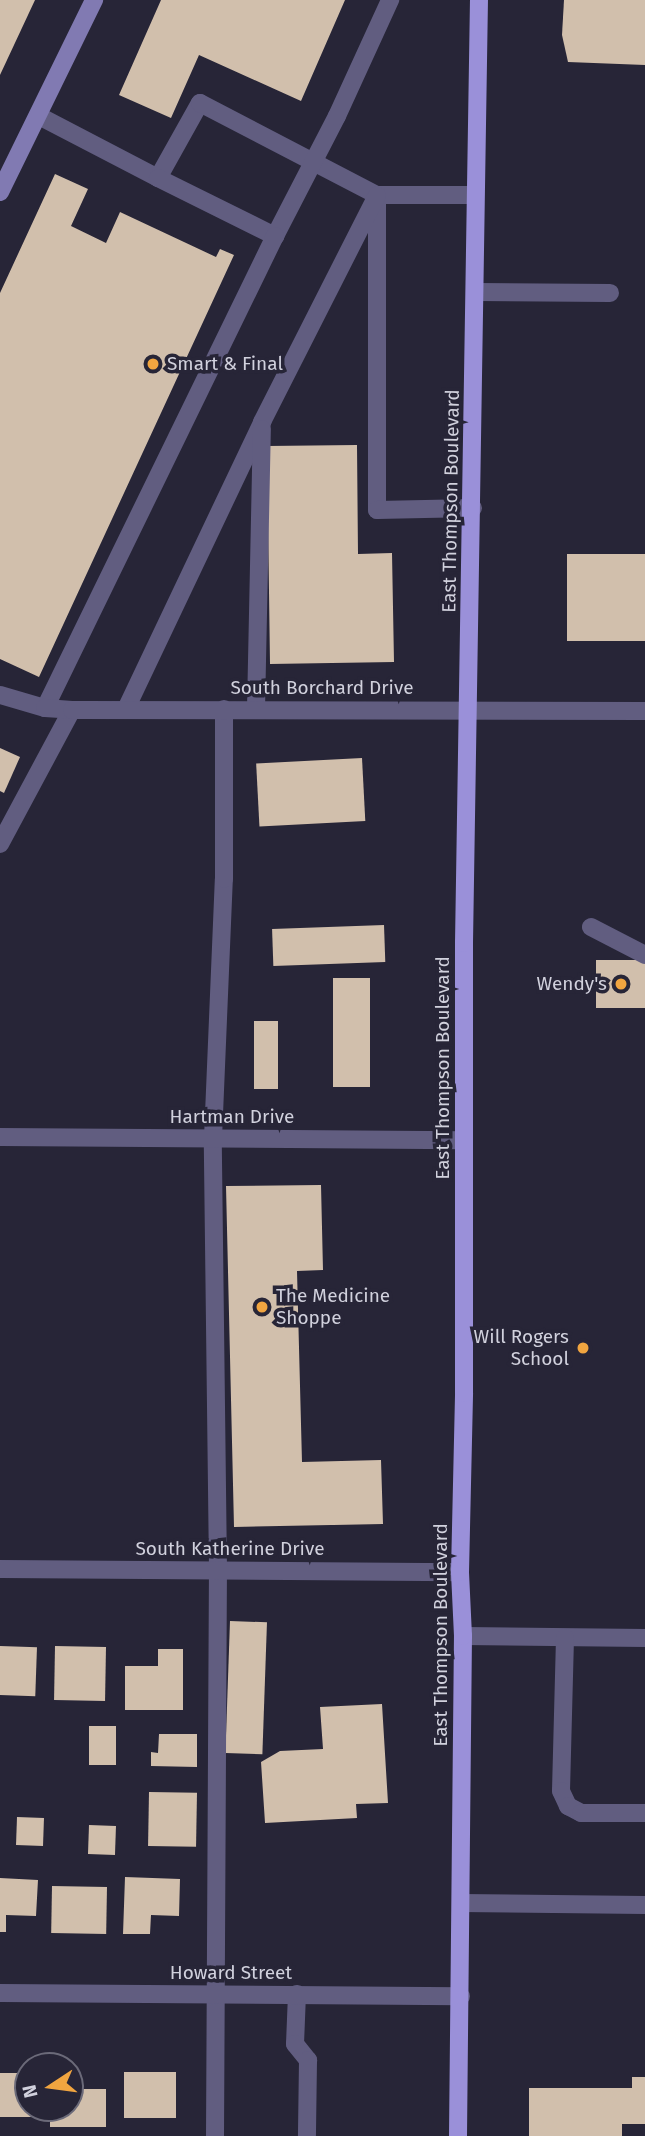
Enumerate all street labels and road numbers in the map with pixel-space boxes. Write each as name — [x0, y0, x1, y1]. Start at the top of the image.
street label: East Thompson Boulevard — [438, 389, 464, 613]
street label: South Borchard Drive — [230, 677, 414, 699]
street label: East Thompson Boulevard — [432, 956, 454, 1180]
street label: Hartman Drive — [170, 1106, 294, 1128]
street label: East Thompson Boulevard — [430, 1523, 452, 1747]
street label: South Katherine Drive — [135, 1538, 325, 1560]
street label: Howard Street — [170, 1962, 292, 1984]

